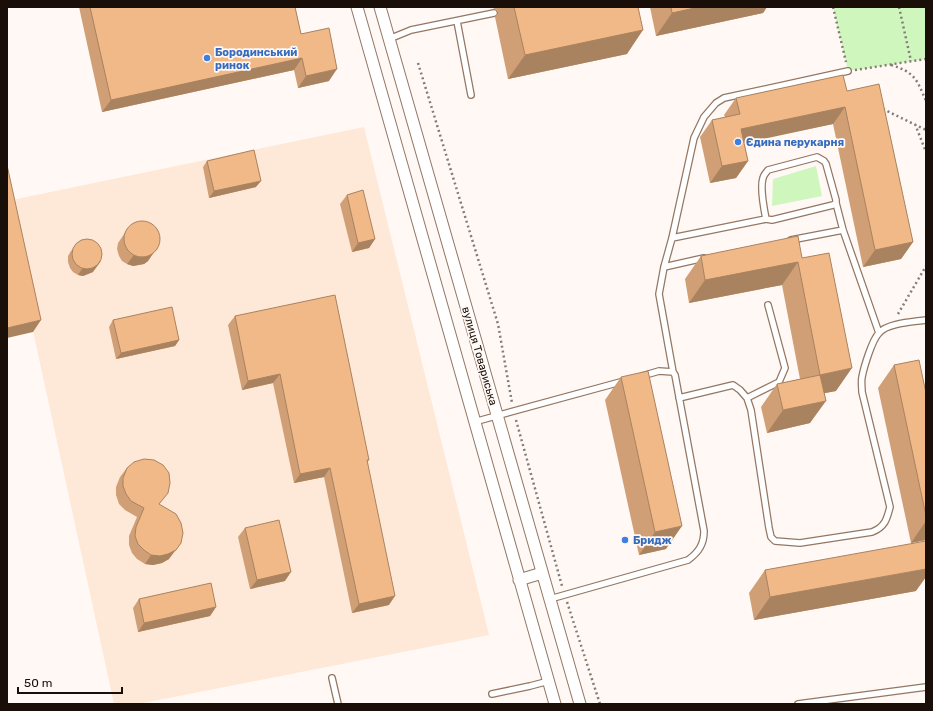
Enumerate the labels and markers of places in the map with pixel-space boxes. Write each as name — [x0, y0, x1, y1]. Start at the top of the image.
place label: Бородинський ринок — [215, 46, 297, 72]
marker: Бородинський ринок — [202, 53, 212, 63]
place label: Єдина перукарня — [746, 136, 844, 149]
marker: Єдина перукарня — [733, 137, 743, 147]
place label: Бридж — [633, 534, 671, 547]
marker: Бридж — [620, 535, 630, 545]

